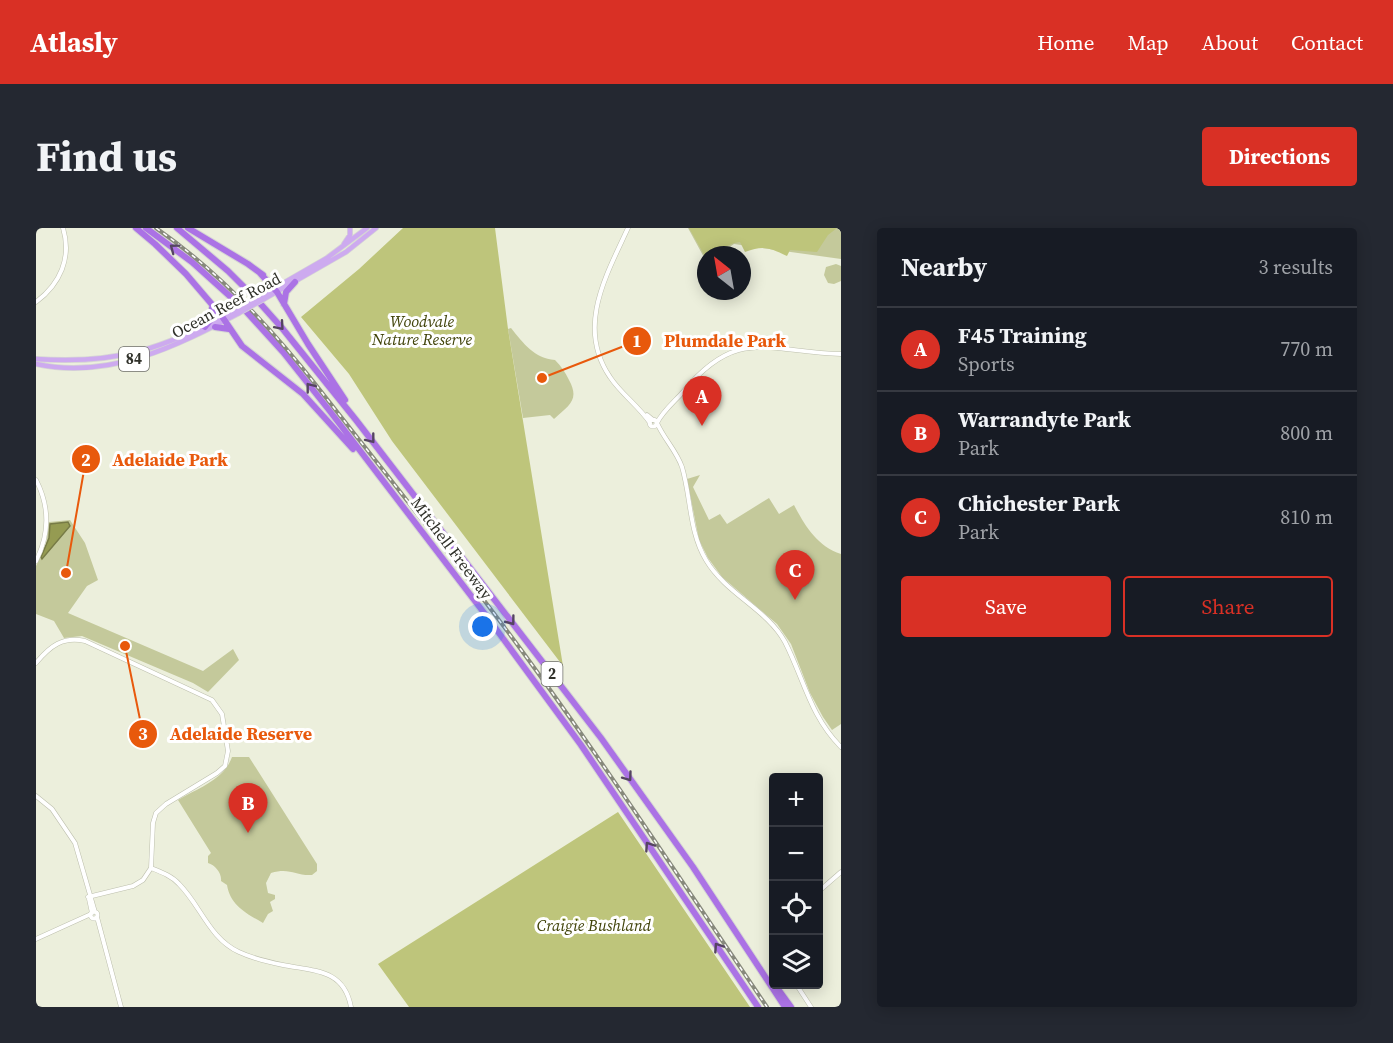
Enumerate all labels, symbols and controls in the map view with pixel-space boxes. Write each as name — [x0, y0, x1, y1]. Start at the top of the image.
text: Atlasly — [30, 23, 118, 61]
text: Home — [1037, 28, 1095, 57]
text: Map — [1128, 28, 1169, 57]
text: About — [1202, 28, 1258, 57]
text: Contact — [1291, 28, 1363, 57]
text: Find us — [36, 127, 177, 185]
button: Directions — [1202, 127, 1357, 186]
one-way arrow — [169, 245, 180, 256]
north arrow — [697, 246, 751, 300]
text: Nearby — [901, 249, 987, 285]
text: 3 results — [1258, 253, 1333, 281]
street label: Ocean Reef Road — [168, 267, 284, 343]
park label: Woodvale Nature Reserve — [371, 310, 472, 350]
one-way arrow — [273, 319, 284, 330]
text: F45 Training — [958, 320, 1087, 350]
callout: Plumdale Park — [622, 323, 798, 359]
text: 1 — [632, 328, 642, 353]
text: Plumdale Park — [664, 328, 786, 353]
text: A — [914, 335, 927, 363]
text: 770 m — [1280, 335, 1333, 363]
road number: 84 — [119, 347, 149, 371]
text: Sports — [958, 350, 1015, 378]
pin: A — [682, 376, 722, 426]
one-way arrow — [307, 383, 318, 394]
text: Warrandyte Park — [958, 404, 1131, 434]
text: B — [914, 419, 927, 447]
text: 800 m — [1280, 419, 1333, 447]
one-way arrow — [363, 433, 374, 444]
text: Park — [958, 434, 999, 462]
callout: Adelaide Park — [71, 441, 240, 477]
text: 2 — [81, 447, 91, 472]
text: Adelaide Park — [112, 447, 228, 472]
text: Chichester Park — [958, 488, 1120, 518]
street label: Mitchell Freeway — [406, 492, 498, 604]
text: C — [914, 503, 927, 531]
text: 810 m — [1280, 503, 1333, 531]
text: Park — [958, 518, 999, 546]
pin: C — [776, 550, 814, 600]
button: Save — [901, 576, 1111, 637]
button: Share — [1123, 576, 1333, 637]
your location — [468, 612, 497, 641]
one-way arrow — [504, 614, 515, 625]
road number: 2 — [542, 662, 562, 686]
callout: Adelaide Reserve — [128, 716, 324, 752]
text: 3 — [138, 721, 148, 746]
text: Adelaide Reserve — [170, 721, 312, 746]
one-way arrow — [621, 771, 632, 782]
map controls — [769, 773, 823, 989]
button: + — [769, 773, 823, 827]
pin: B — [228, 784, 268, 833]
button: − — [769, 827, 823, 881]
one-way arrow — [645, 841, 656, 852]
button: locate — [769, 881, 823, 935]
park label: Craigie Bushland — [537, 914, 652, 936]
button: layers — [769, 935, 823, 989]
one-way arrow — [714, 942, 725, 953]

